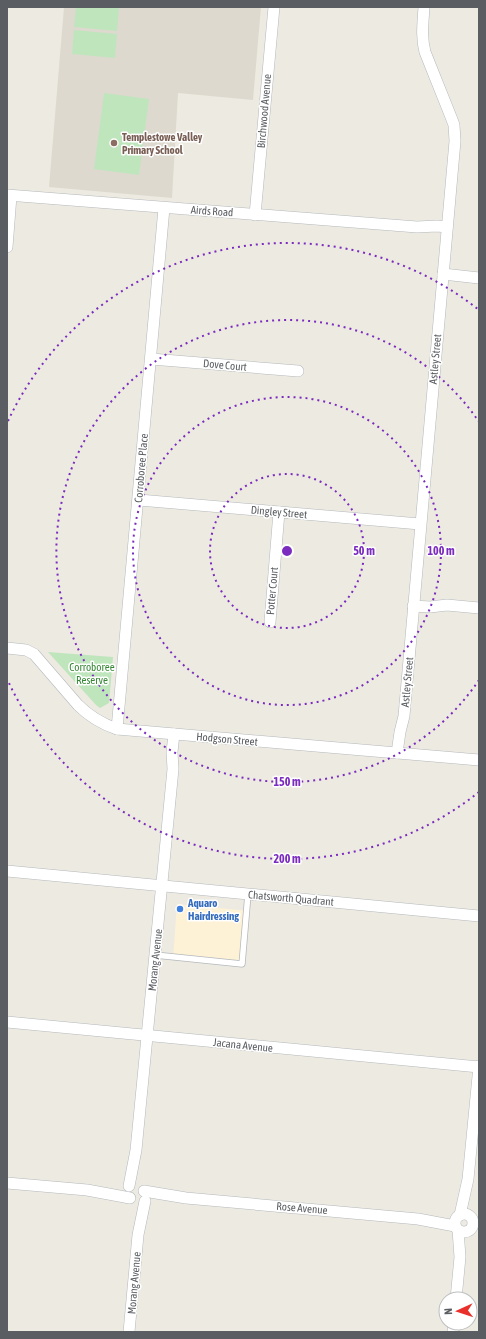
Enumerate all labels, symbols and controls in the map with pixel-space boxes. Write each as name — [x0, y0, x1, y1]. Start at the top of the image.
street label: Birchwood Avenue — [255, 73, 273, 149]
place label: Templestowe Valley Primary School — [122, 131, 203, 156]
marker: Templestowe Valley Primary School — [109, 138, 119, 148]
street label: Airds Road — [190, 204, 234, 218]
street label: Astley Street — [427, 333, 443, 385]
street label: Dove Court — [203, 357, 247, 373]
street label: Corroboree Place — [132, 433, 150, 503]
street label: Dingley Street — [250, 504, 308, 520]
centre of rings — [280, 544, 294, 558]
text: 50 m — [353, 544, 375, 558]
text: 100 m — [427, 544, 455, 558]
street label: Potter Court — [264, 566, 280, 616]
street label: Astley Street — [399, 656, 415, 708]
park label: Corroboree Reserve — [69, 661, 115, 686]
street label: Hodgson Street — [196, 730, 258, 748]
text: 150 m — [273, 775, 301, 789]
text: 200 m — [273, 852, 301, 866]
street label: Chatsworth Quadrant — [248, 888, 334, 908]
place label: Aquaro Hairdressing — [187, 897, 239, 922]
marker: Aquaro Hairdressing — [175, 904, 185, 914]
street label: Morang Avenue — [146, 928, 164, 992]
street label: Jacana Avenue — [212, 1036, 274, 1054]
street label: Rose Avenue — [276, 1200, 328, 1216]
street label: Morang Avenue — [125, 1251, 143, 1315]
north arrow — [438, 1291, 478, 1331]
text: N — [442, 1308, 454, 1315]

